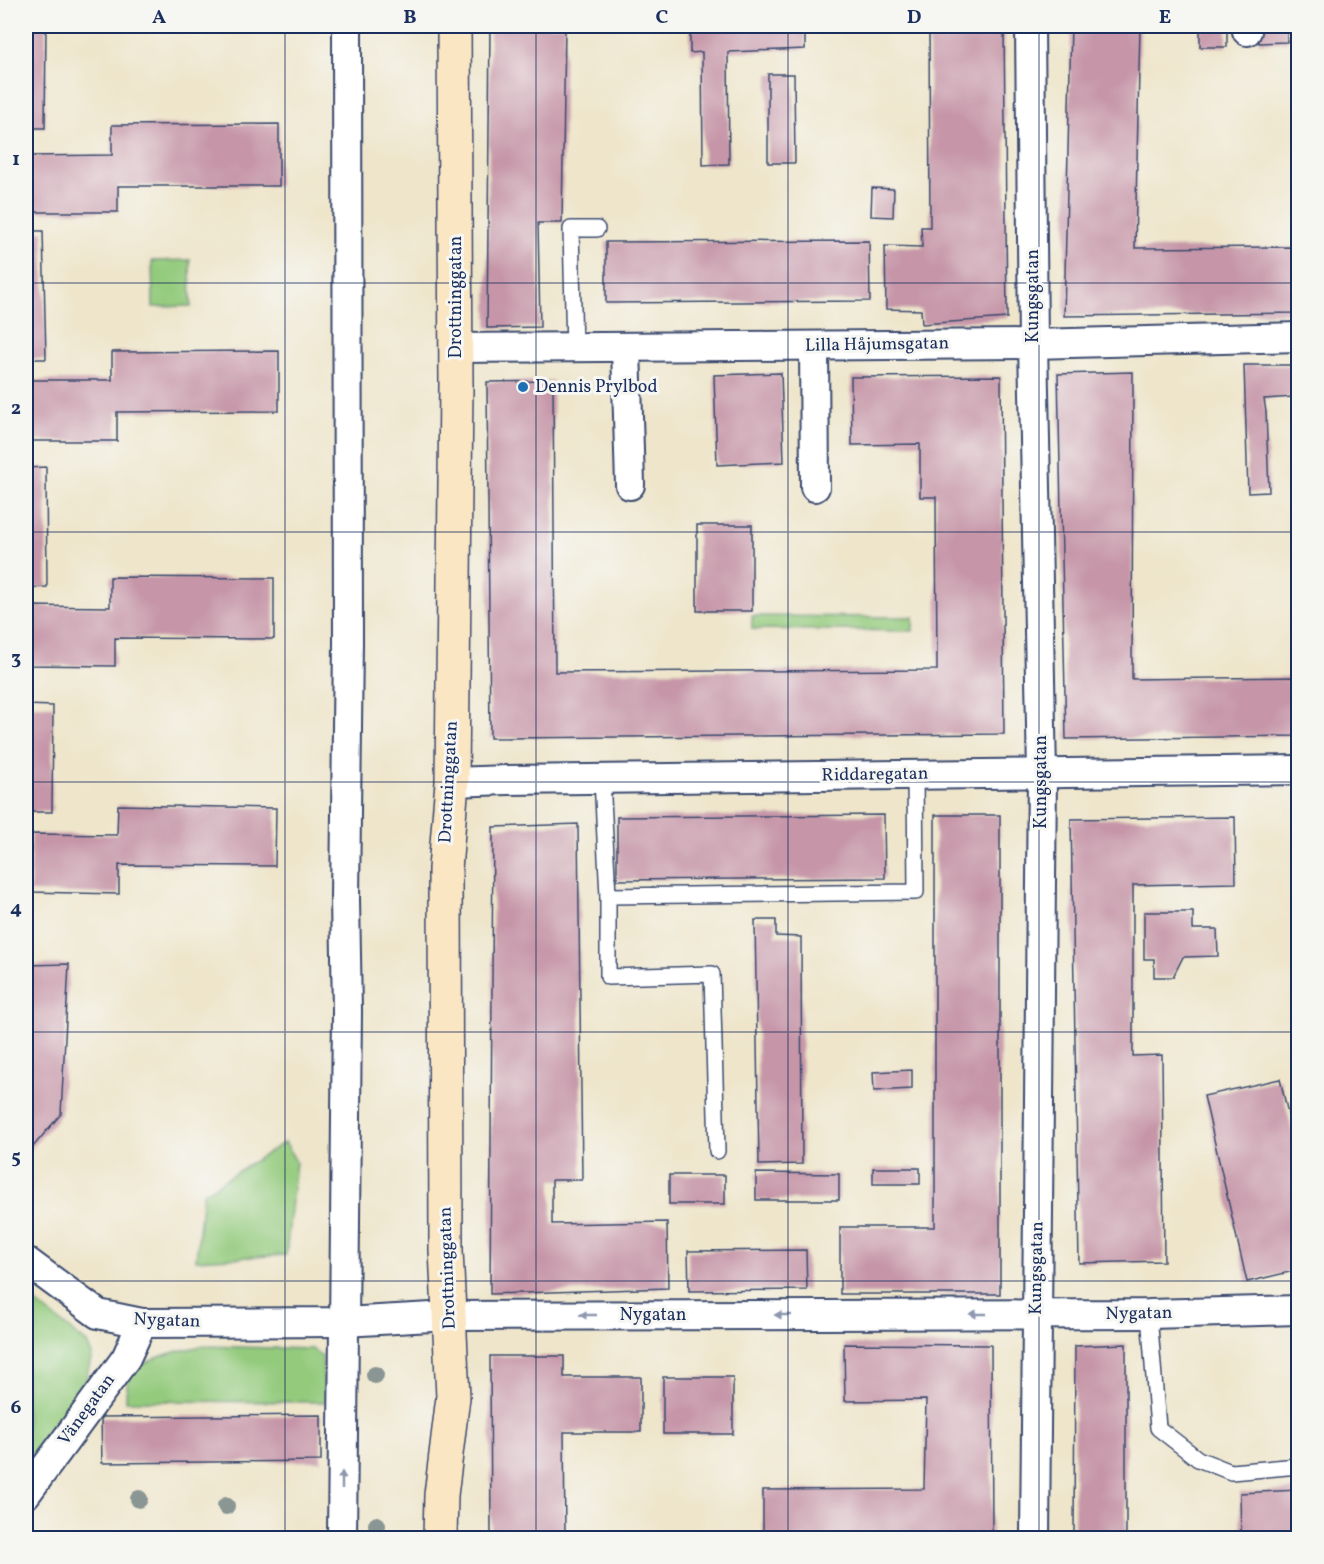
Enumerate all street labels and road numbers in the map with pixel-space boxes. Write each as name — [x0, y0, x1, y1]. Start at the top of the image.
street label: Drottninggatan — [444, 235, 469, 358]
street label: Kungsgatan — [1021, 249, 1046, 343]
street label: Lilla Håjumsgatan — [805, 331, 950, 359]
street label: Drottninggatan — [433, 720, 465, 844]
street label: Kungsgatan — [1029, 735, 1054, 829]
street label: Riddaregatan — [821, 762, 929, 788]
street label: Drottninggatan — [433, 1206, 463, 1330]
street label: Kungsgatan — [1024, 1221, 1050, 1315]
street label: Nygatan — [1105, 1301, 1173, 1327]
street label: Nygatan — [619, 1303, 687, 1328]
street label: Nygatan — [133, 1307, 201, 1335]
street label: Vänegatan — [52, 1369, 122, 1451]

